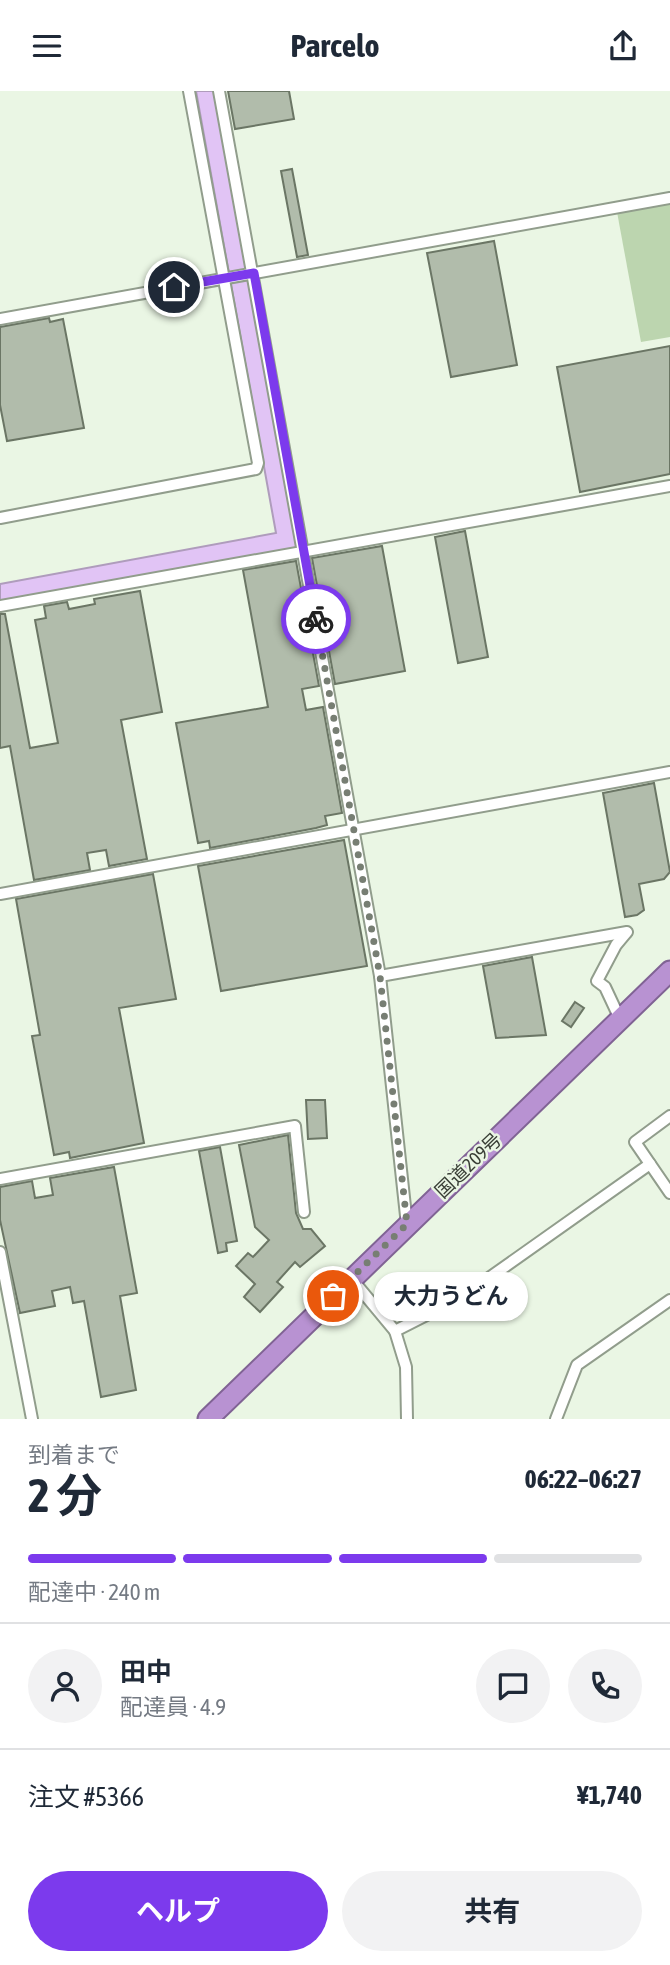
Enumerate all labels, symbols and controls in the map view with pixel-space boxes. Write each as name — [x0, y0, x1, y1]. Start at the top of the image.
icon: menu — [28, 27, 66, 65]
text: Parcelo — [291, 27, 379, 64]
icon: share — [604, 27, 642, 65]
pin — [144, 257, 204, 317]
icon: home — [155, 268, 193, 306]
courier — [281, 584, 351, 654]
icon: bike — [297, 600, 335, 638]
street label: 国道209号 — [430, 1128, 506, 1202]
pin — [303, 1266, 363, 1326]
callout: 大力うどん — [375, 1271, 529, 1321]
icon: bag — [314, 1277, 352, 1315]
text: 大力うどん — [394, 1283, 509, 1309]
text: 到着まで — [28, 1442, 120, 1468]
text: 06:22–06:27 — [525, 1464, 642, 1494]
text: 2 分 — [28, 1469, 102, 1522]
text: 配達中 · 240 m — [28, 1579, 160, 1605]
button: person — [28, 1649, 102, 1723]
button: chat — [476, 1649, 550, 1723]
button: phone — [568, 1649, 642, 1723]
text: 田中 — [120, 1657, 172, 1687]
text: 配達員 · 4.9 — [120, 1694, 226, 1720]
text: ¥1,740 — [577, 1780, 642, 1810]
text: 注文 #5366 — [28, 1782, 144, 1812]
button: ヘルプ — [28, 1871, 328, 1951]
button: 共有 — [342, 1871, 642, 1951]

